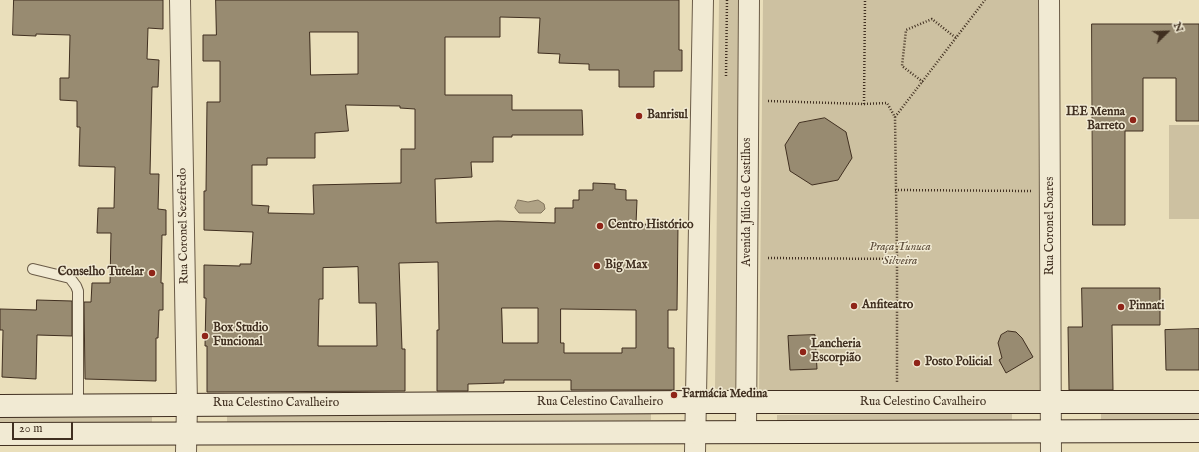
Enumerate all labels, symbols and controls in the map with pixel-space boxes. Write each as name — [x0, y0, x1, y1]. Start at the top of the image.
north arrow — [1147, 12, 1187, 52]
text: N — [1170, 20, 1186, 34]
place label: IEE Menna Barreto — [1066, 106, 1125, 134]
place label: Banrisul — [647, 109, 688, 123]
marker: Banrisul — [634, 111, 644, 121]
marker: IEE Menna Barreto — [1128, 115, 1138, 125]
street label: Avenida Júlio de Castilhos — [741, 138, 755, 266]
street label: Rua Coronel Sezefredo — [176, 168, 192, 284]
street label: Rua Coronel Soares — [1044, 177, 1058, 275]
place label: Centro Histórico — [608, 219, 694, 233]
marker: Centro Histórico — [595, 221, 605, 231]
park label: Praça Tunuca Silveira — [869, 241, 931, 269]
place label: Big Max — [605, 259, 648, 273]
marker: Big Max — [592, 261, 602, 271]
place label: Conselho Tutelar — [58, 266, 144, 280]
marker: Conselho Tutelar — [147, 268, 157, 278]
place label: Anfiteatro — [862, 299, 913, 313]
place label: Pinnati — [1129, 300, 1164, 314]
marker: Anfiteatro — [849, 301, 859, 311]
marker: Pinnati — [1116, 302, 1126, 312]
place label: Box Studio Funcional — [213, 322, 268, 350]
marker: Box Studio Funcional — [200, 331, 210, 341]
place label: Lancheria Escorpião — [811, 338, 861, 366]
marker: Lancheria Escorpião — [798, 347, 808, 357]
place label: Posto Policial — [925, 356, 992, 370]
marker: Posto Policial — [912, 358, 922, 368]
place label: Farmácia Medina — [682, 388, 768, 402]
marker: Farmácia Medina — [669, 390, 679, 400]
street label: Rua Celestino Cavalheiro — [537, 396, 663, 410]
street label: Rua Celestino Cavalheiro — [860, 396, 986, 410]
street label: Rua Celestino Cavalheiro — [213, 397, 339, 411]
scale bar — [14, 414, 75, 440]
text: 20 m — [19, 421, 42, 436]

